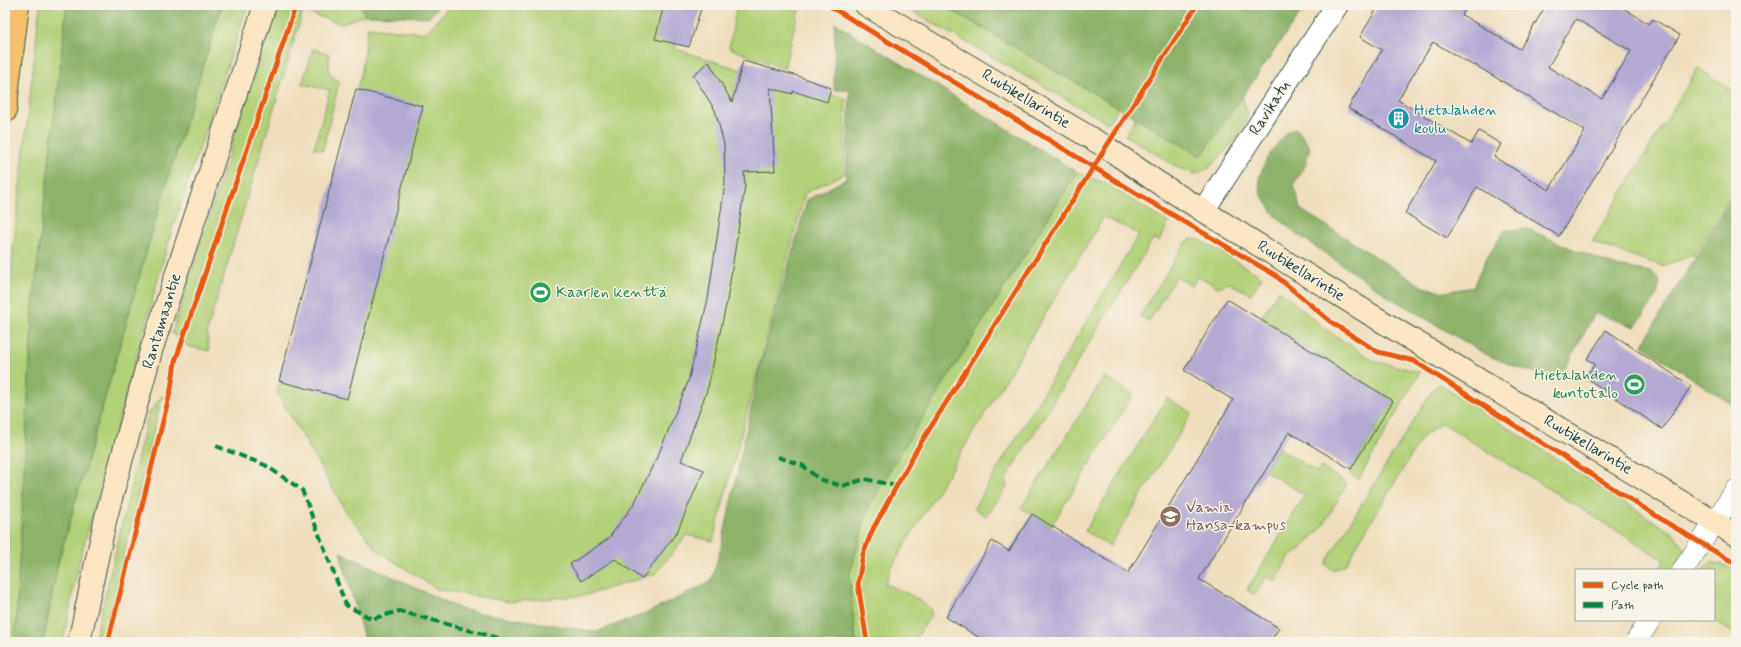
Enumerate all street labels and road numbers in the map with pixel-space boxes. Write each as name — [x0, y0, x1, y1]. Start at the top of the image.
street label: Ruutikellarintie — [978, 64, 1074, 134]
street label: Ravikatu — [1244, 76, 1296, 139]
street label: Ruutikellarintie — [1253, 236, 1349, 306]
street label: Rantamaantie — [137, 270, 187, 371]
street label: Ruutikellarintie — [1540, 410, 1636, 480]

